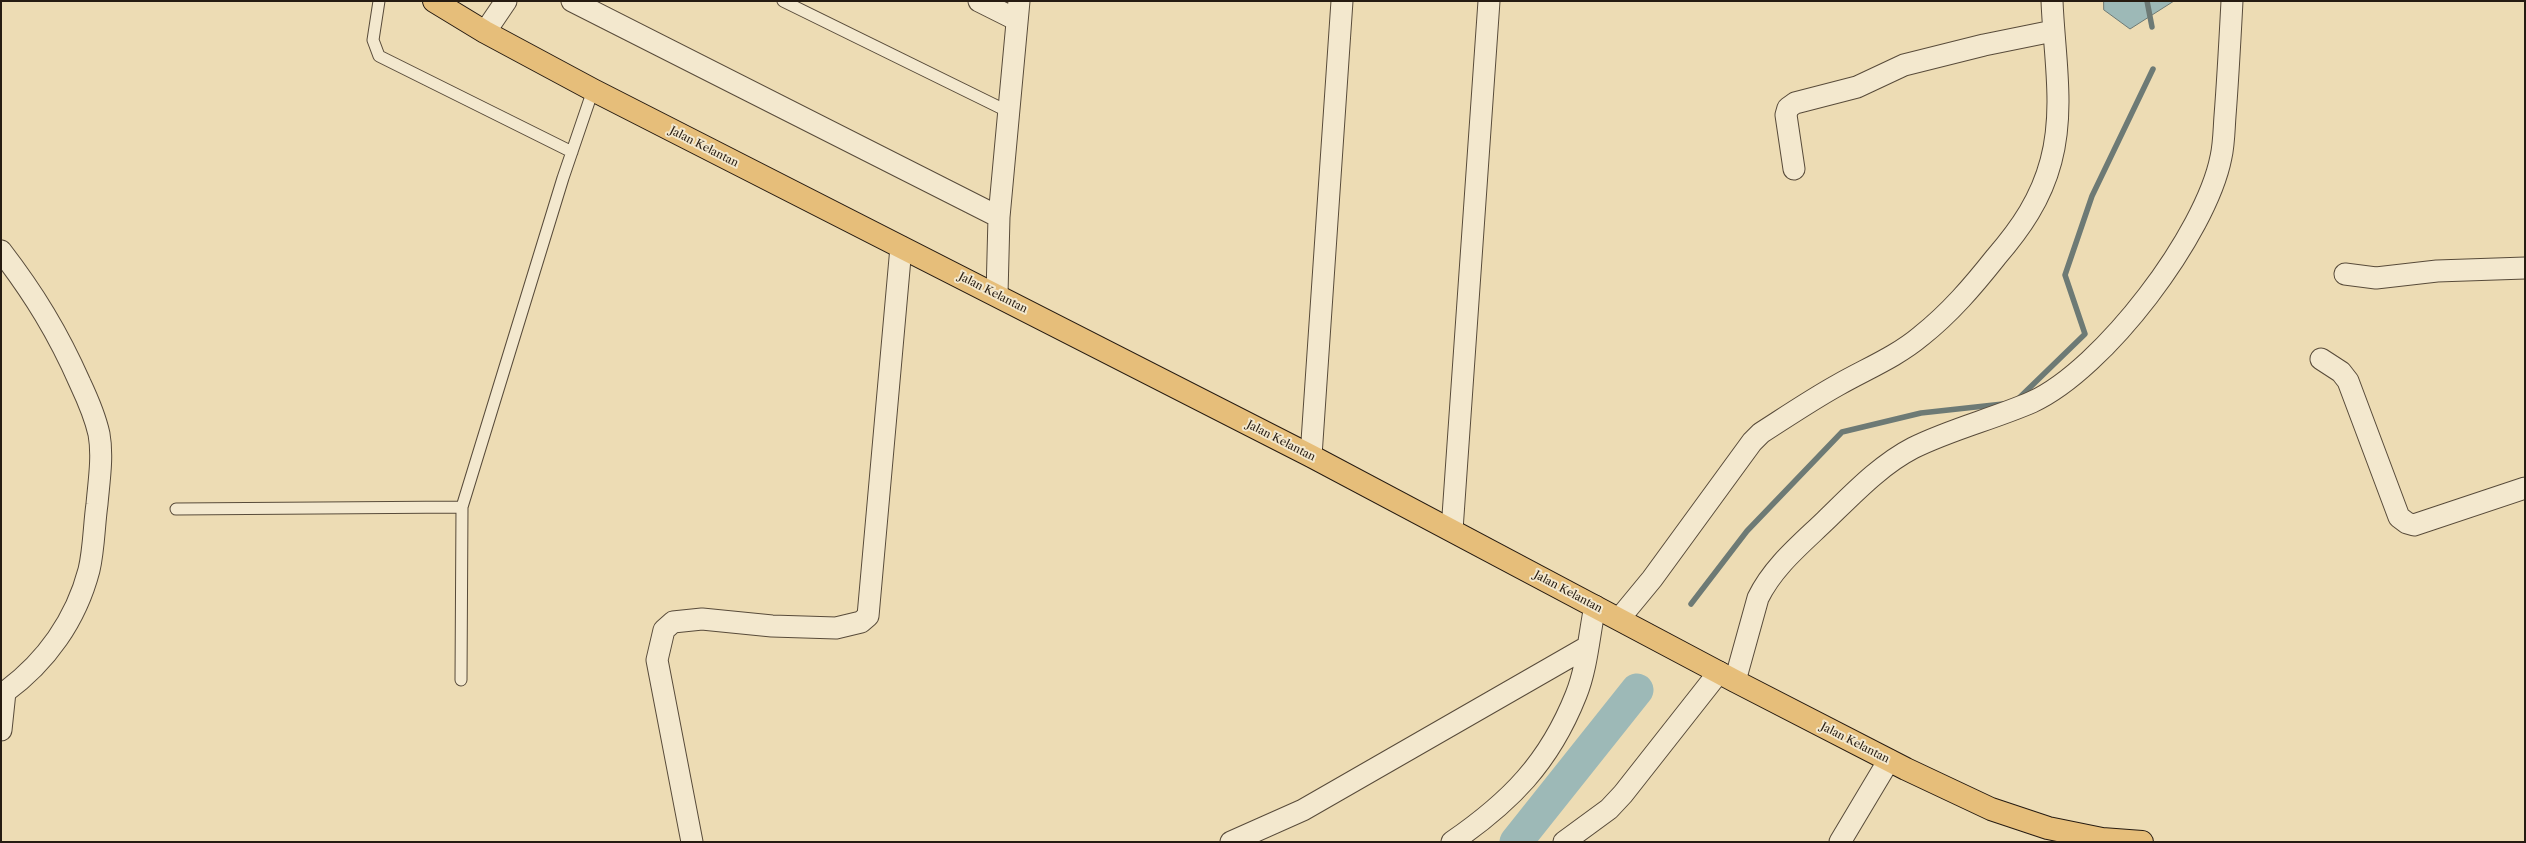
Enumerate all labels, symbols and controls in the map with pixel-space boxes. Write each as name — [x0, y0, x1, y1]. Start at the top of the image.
street label: Jalan Kelantan — [667, 124, 741, 170]
street label: Jalan Kelantan — [956, 270, 1030, 316]
street label: Jalan Kelantan — [1244, 418, 1318, 464]
street label: Jalan Kelantan — [1532, 568, 1604, 616]
street label: Jalan Kelantan — [1818, 720, 1892, 766]

